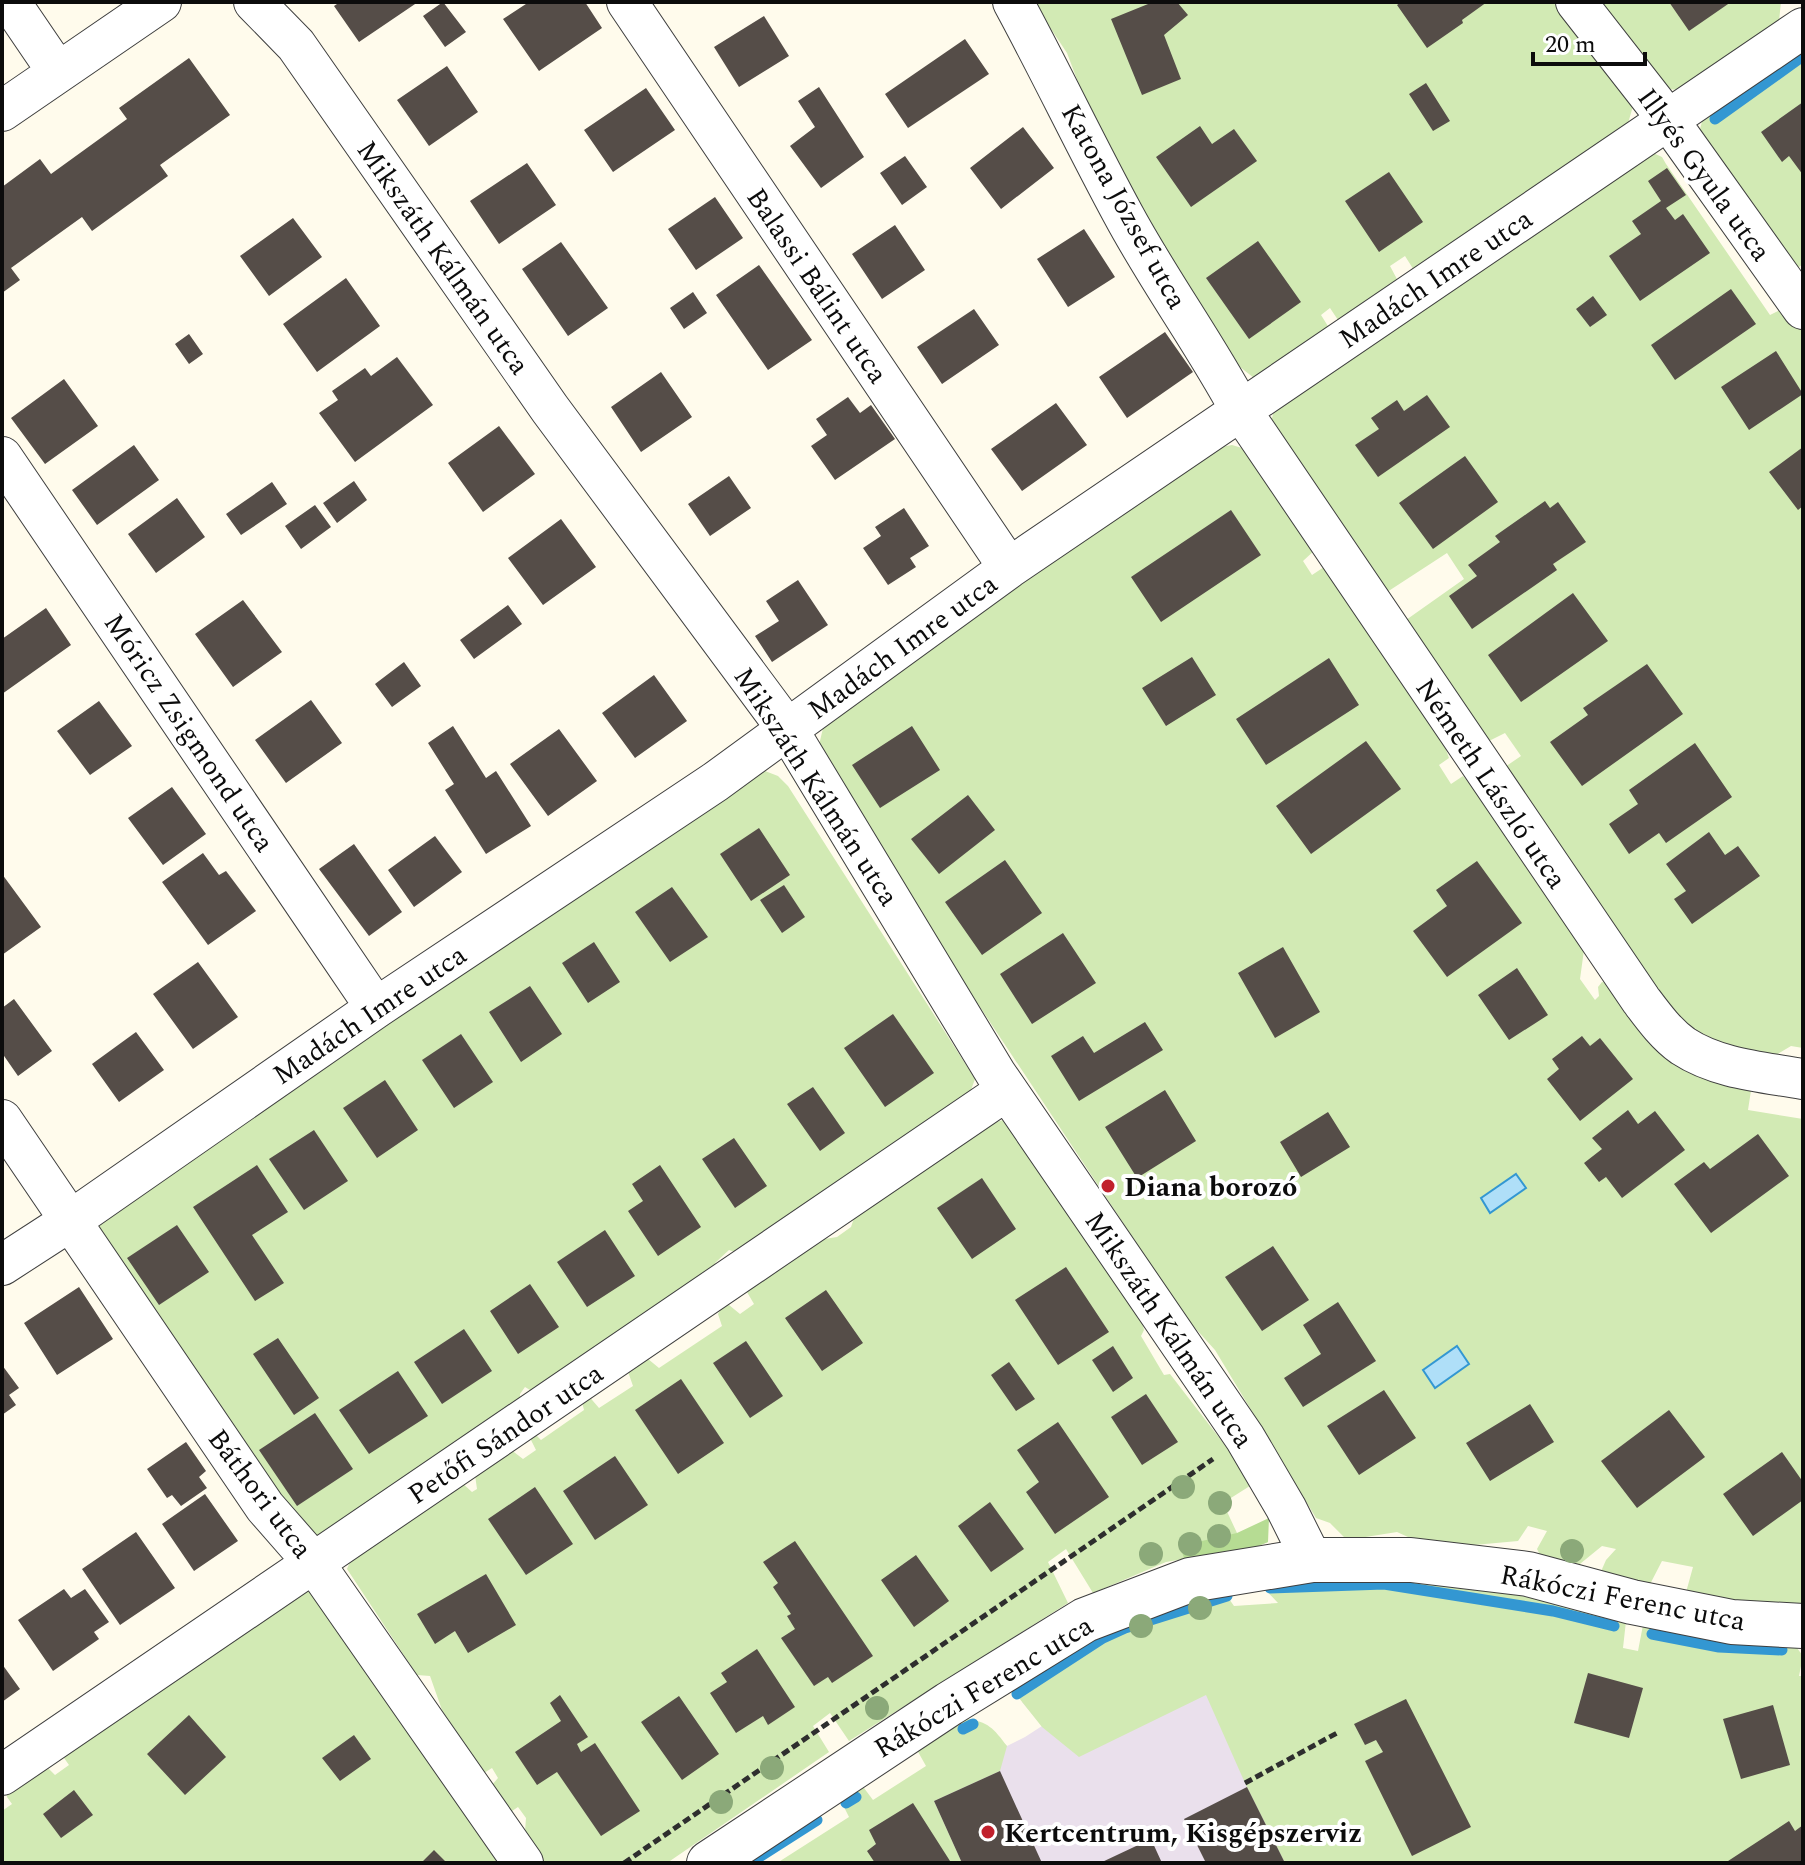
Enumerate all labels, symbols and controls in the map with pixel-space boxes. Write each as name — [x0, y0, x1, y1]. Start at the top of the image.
scale bar — [1533, 16, 1645, 66]
text: 20 m — [1545, 27, 1596, 63]
street label: Illyés Gyula utca — [1626, 79, 1782, 271]
street label: Katona József utca — [1049, 96, 1198, 317]
street label: Mikszáth Kálmán utca — [345, 132, 540, 384]
street label: Balassi Bálint utca — [735, 179, 899, 393]
street label: Madách Imre utca — [1330, 198, 1542, 360]
street label: Madách Imre utca — [799, 563, 1007, 731]
street label: Móricz Zsigmond utca — [93, 605, 285, 861]
street label: Mikszáth Kálmán utca — [722, 659, 910, 915]
street label: Németh László utca — [1404, 670, 1578, 898]
street label: Madách Imre utca — [264, 934, 476, 1096]
place label: Diana borozó — [1124, 1166, 1297, 1209]
marker: Diana borozó — [1099, 1177, 1117, 1195]
street label: Mikszáth Kálmán utca — [1073, 1203, 1264, 1457]
street label: Petőfi Sándor utca — [399, 1352, 613, 1516]
street label: Báthori utca — [197, 1420, 323, 1568]
street label: Rákóczi Ferenc utca — [1496, 1554, 1749, 1643]
street label: Rákóczi Ferenc utca — [866, 1604, 1102, 1770]
place label: Kertcentrum, Kisgépszerviz — [1004, 1812, 1362, 1855]
marker: Kertcentrum, Kisgépszerviz — [979, 1823, 997, 1841]

